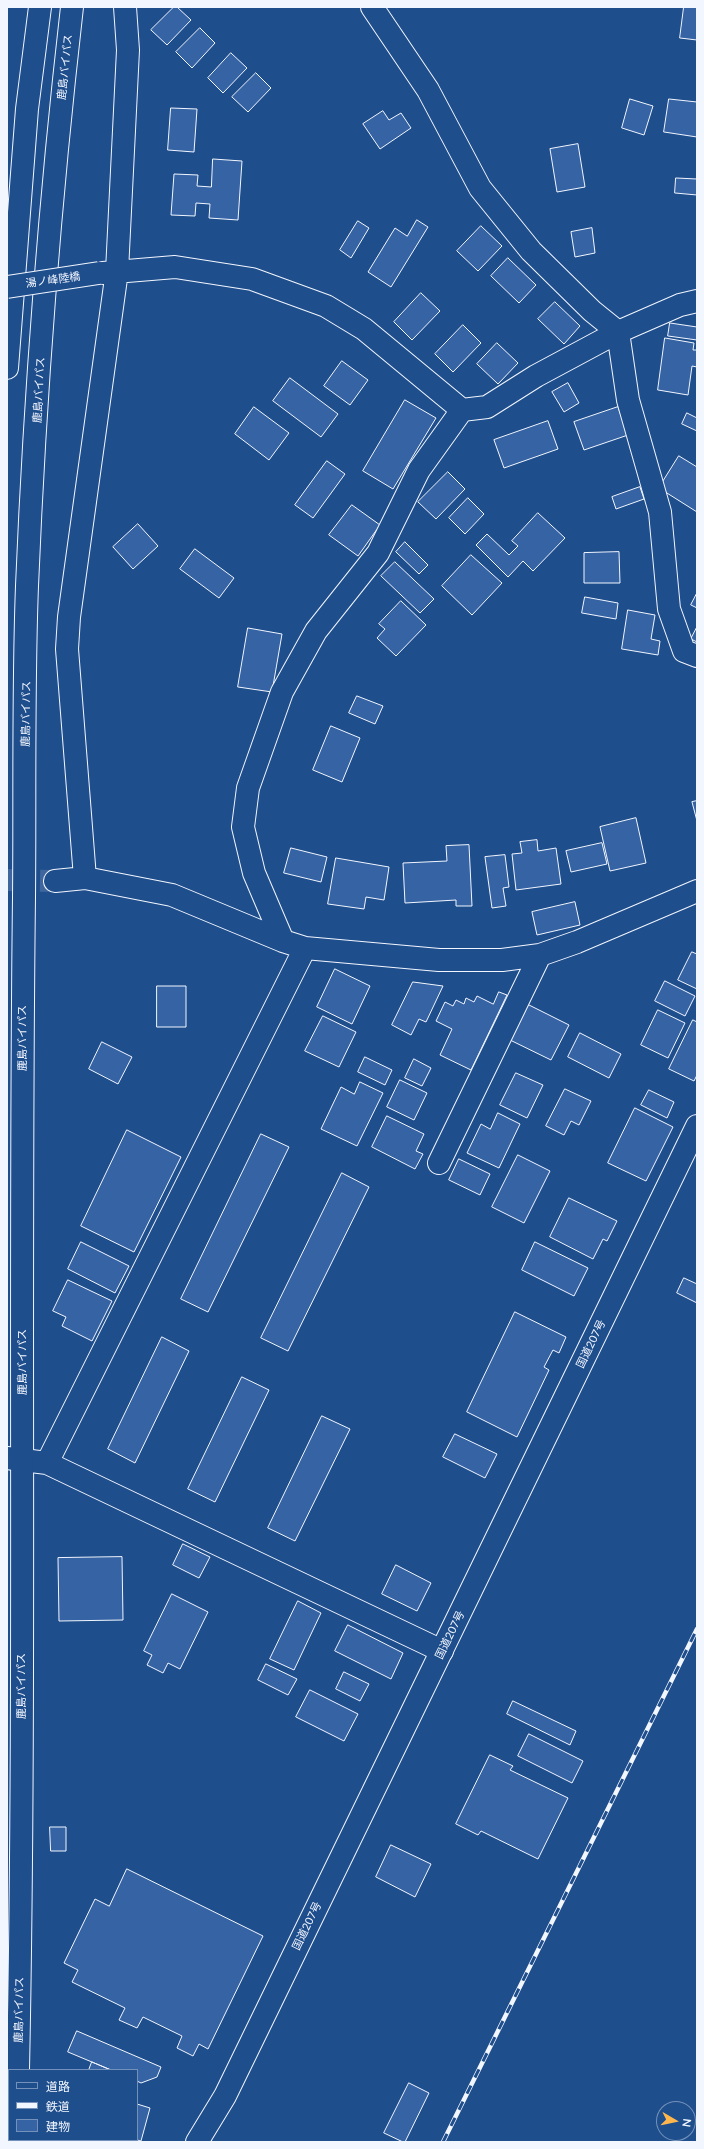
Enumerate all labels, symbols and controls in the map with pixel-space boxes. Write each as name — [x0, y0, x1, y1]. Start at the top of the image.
street label: 鹿島バイパス — [55, 33, 75, 101]
street label: 湯ノ峰陸橋 — [25, 270, 81, 290]
street label: 鹿島バイパス — [31, 357, 47, 423]
street label: 鹿島バイパス — [19, 681, 33, 747]
street label: 鹿島バイパス — [15, 1005, 29, 1071]
street label: 国道207号 — [574, 1318, 608, 1370]
street label: 鹿島バイパス — [15, 1329, 29, 1395]
street label: 国道207号 — [433, 1609, 467, 1661]
street label: 鹿島バイパス — [14, 1653, 28, 1719]
street label: 国道207号 — [290, 1900, 324, 1952]
street label: 鹿島バイパス — [12, 1977, 26, 2043]
legend — [8, 2069, 138, 2141]
text: 道路 — [46, 2079, 70, 2094]
text: 鉄道 — [46, 2099, 70, 2114]
north arrow — [656, 2101, 696, 2141]
text: N — [680, 2118, 694, 2128]
text: 建物 — [46, 2119, 70, 2134]

